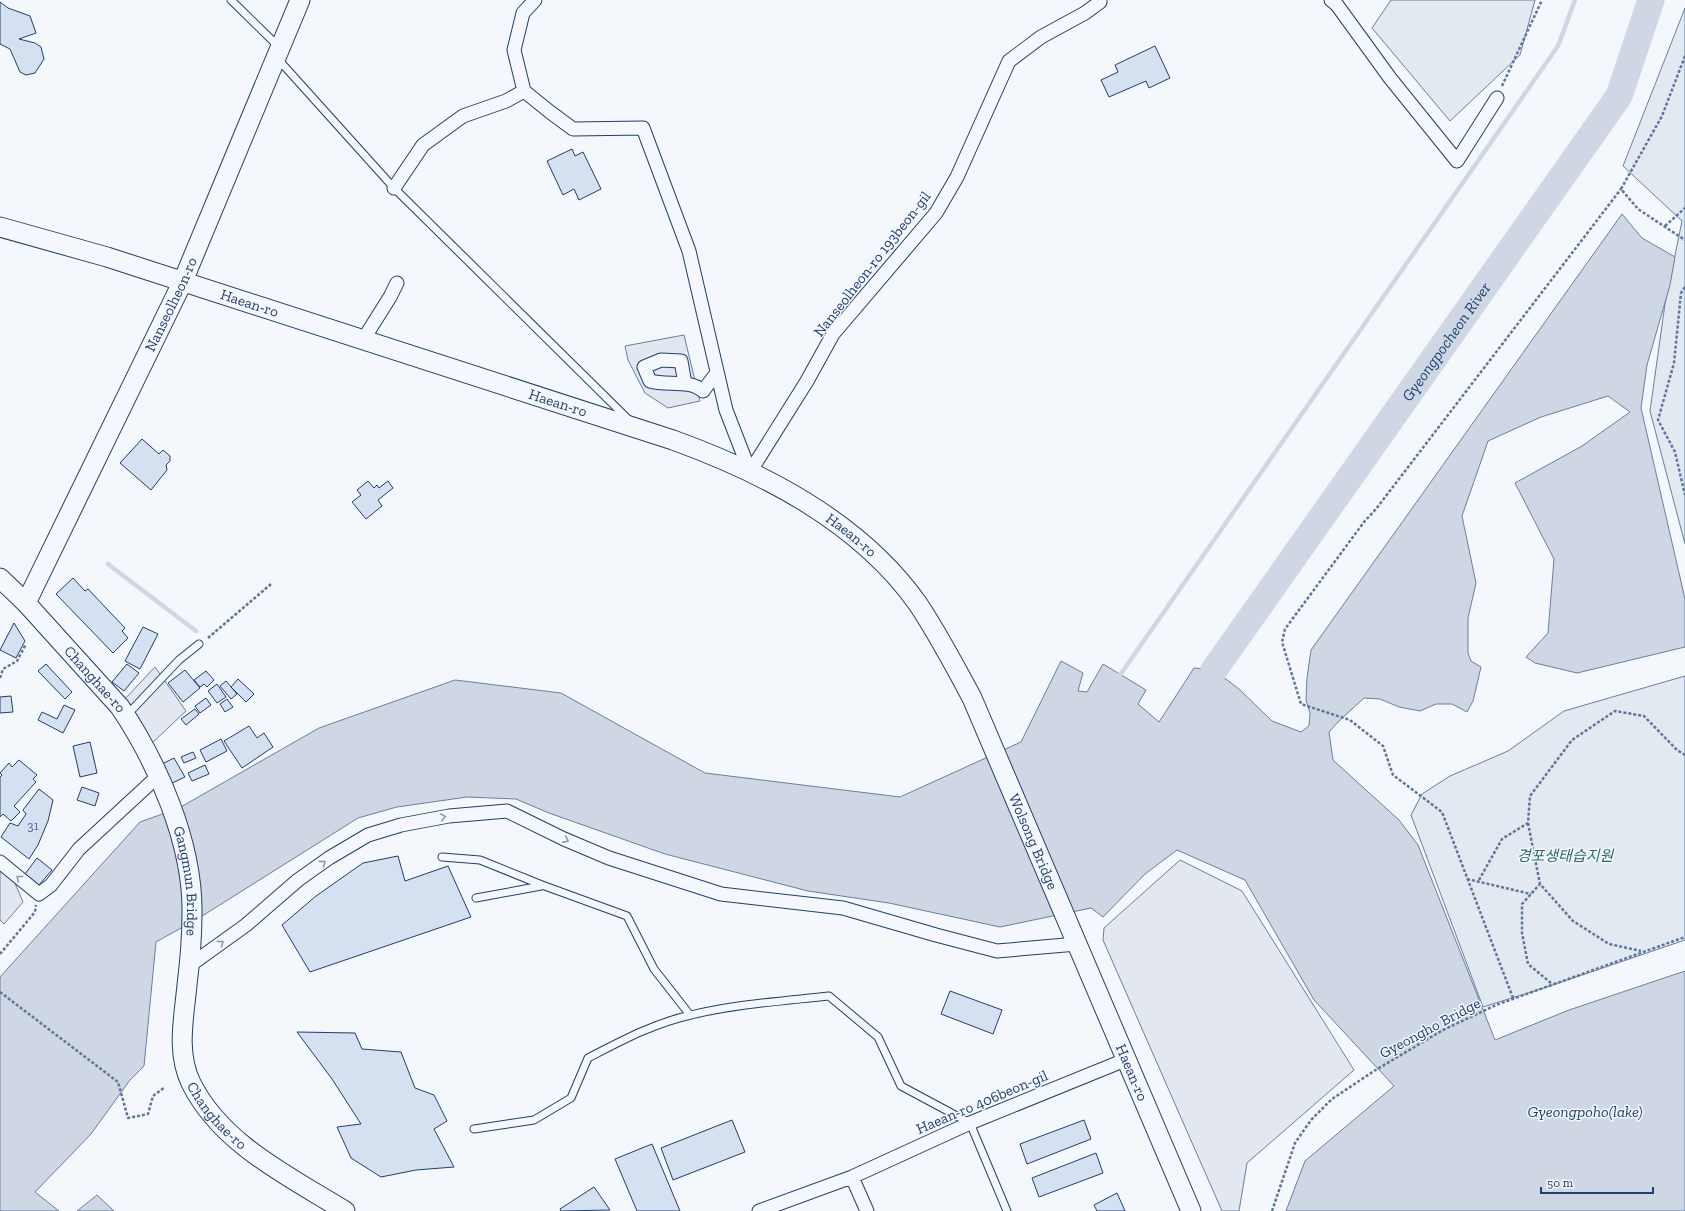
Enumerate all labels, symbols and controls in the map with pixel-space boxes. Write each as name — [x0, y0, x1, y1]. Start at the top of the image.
street label: Nanseolheon-ro 193beon-gil — [810, 188, 934, 340]
street label: Nanseolheon-ro — [141, 254, 201, 355]
water label: Gyeongpocheon River — [1397, 278, 1494, 405]
street label: Haean-ro — [218, 285, 281, 321]
street label: Haean-ro — [527, 385, 590, 421]
street label: Haean-ro — [822, 509, 881, 561]
street label: Changhae-ro — [60, 642, 130, 716]
street label: Wolsong Bridge — [1005, 791, 1062, 892]
one-way arrow — [439, 813, 446, 822]
house number: 31 — [27, 818, 39, 833]
street label: Gangmun Bridge — [169, 824, 201, 936]
one-way arrow — [561, 835, 569, 843]
park label: 경포생태습지원 — [1517, 847, 1614, 865]
one-way arrow — [318, 861, 325, 868]
one-way arrow — [17, 876, 24, 883]
one-way arrow — [217, 940, 224, 948]
street label: Gyeongho Bridge — [1376, 994, 1484, 1062]
street label: Haean-ro — [1112, 1041, 1152, 1104]
street label: Haean-ro 406beon-gil — [914, 1066, 1050, 1138]
street label: Changhae-ro — [183, 1079, 251, 1154]
water label: Gyeongpoho(lake) — [1527, 1102, 1643, 1121]
scale bar — [1541, 1169, 1653, 1195]
text: 50 m — [1547, 1176, 1574, 1190]

